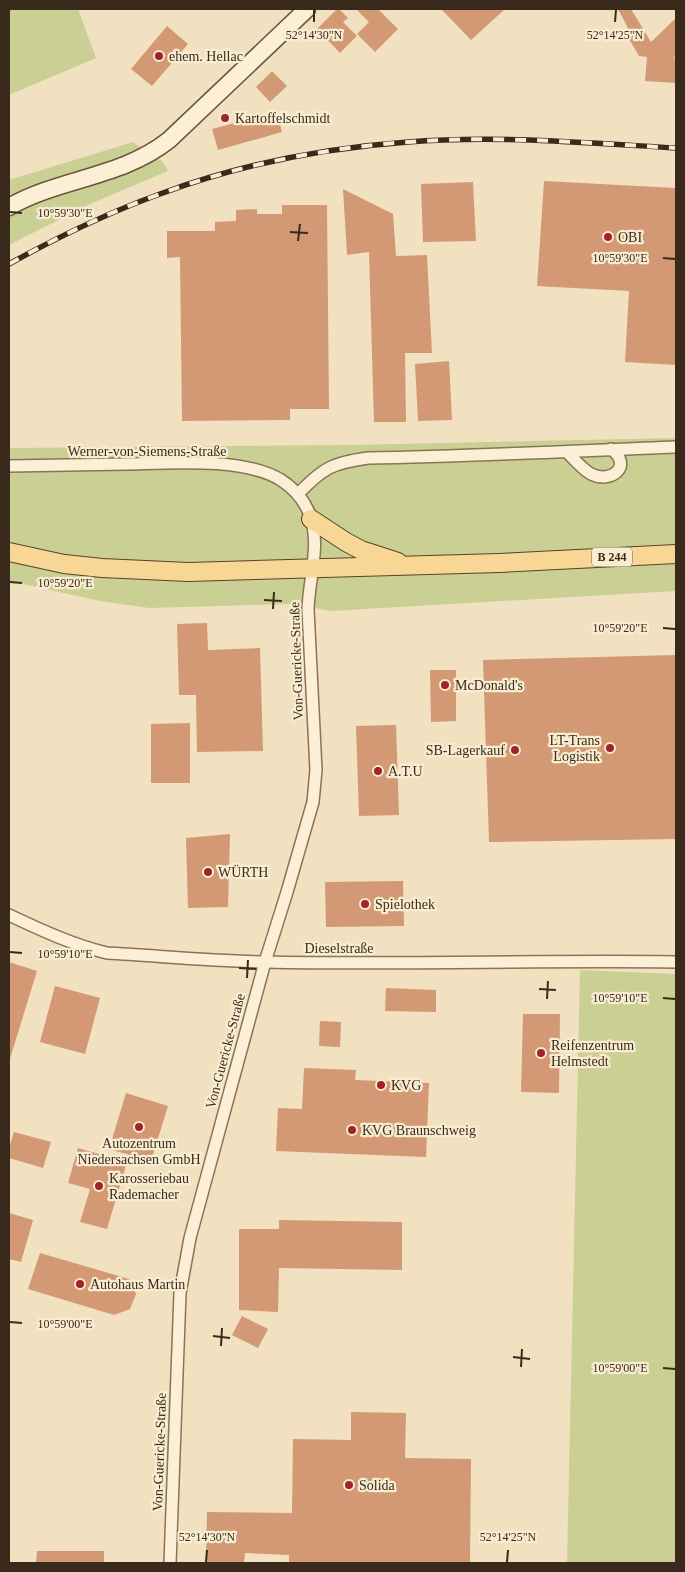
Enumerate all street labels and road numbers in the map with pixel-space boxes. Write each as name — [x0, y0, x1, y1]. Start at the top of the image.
street label: Werner-von-Siemens-Straße — [68, 444, 226, 459]
road number: B 244 — [592, 548, 632, 566]
street label: Von-Guericke-Straße — [287, 601, 306, 721]
street label: Dieselstraße — [304, 941, 374, 956]
street label: Von-Guericke-Straße — [203, 992, 248, 1110]
street label: Von-Guericke-Straße — [150, 1392, 169, 1512]

